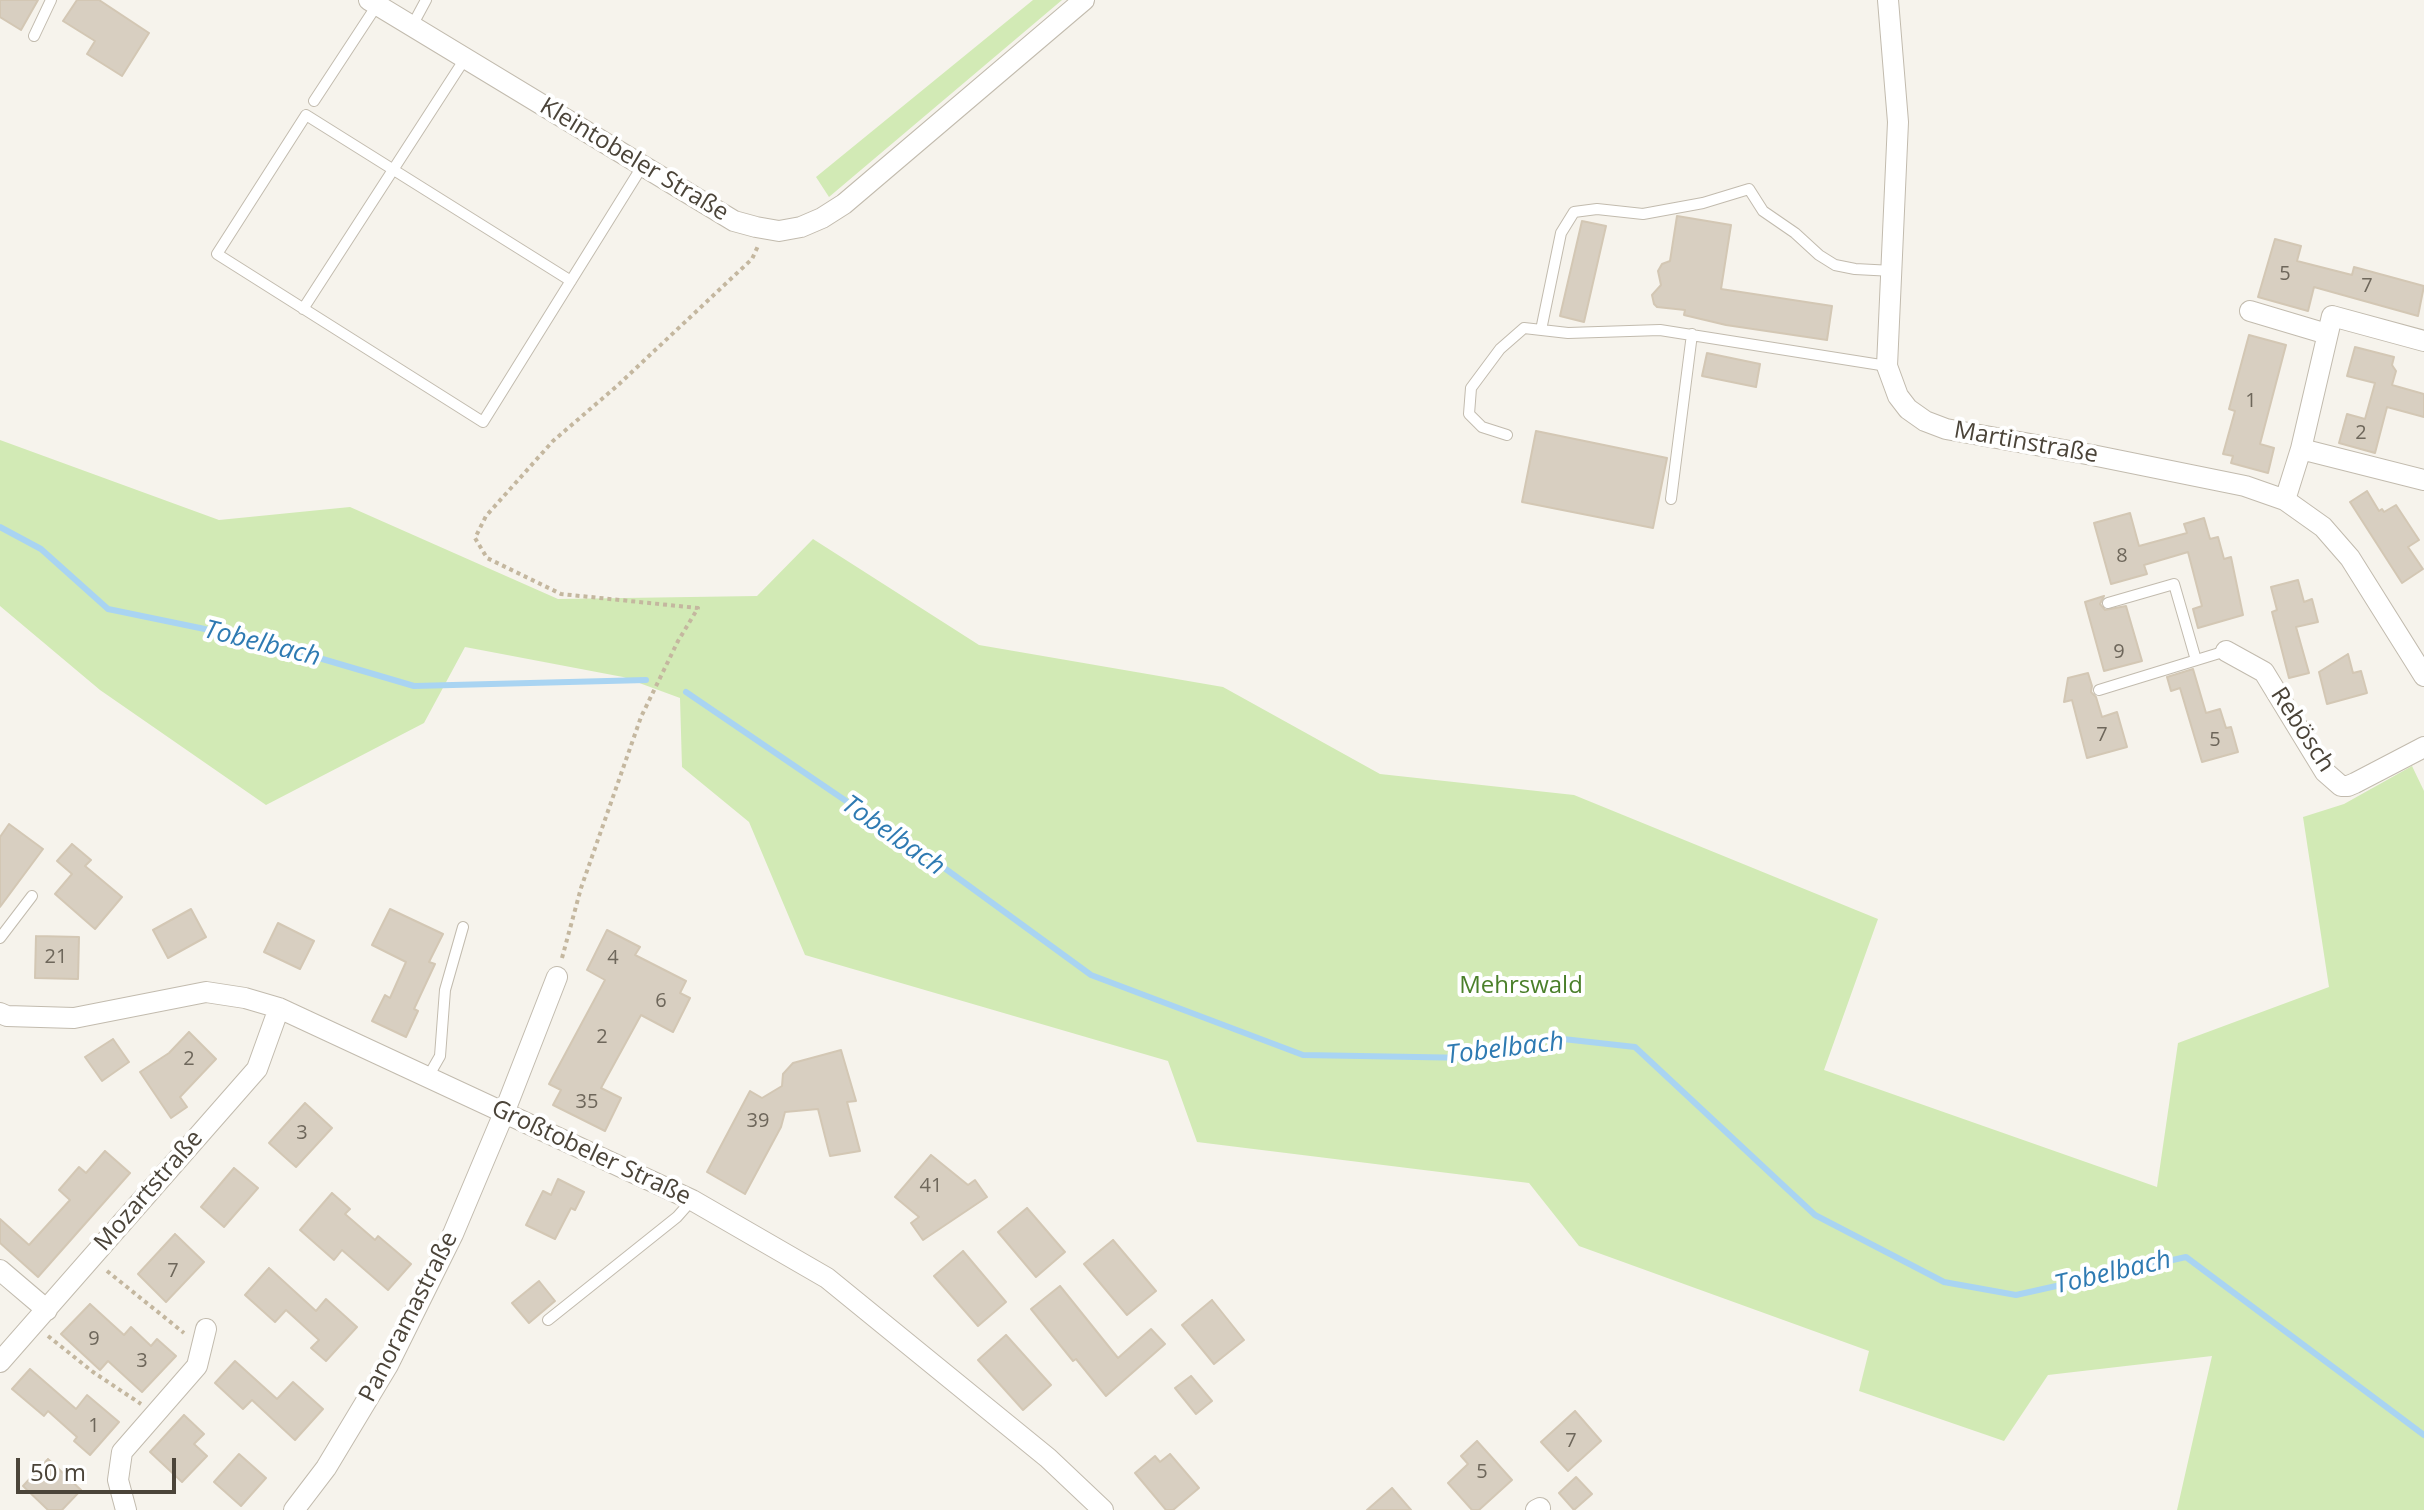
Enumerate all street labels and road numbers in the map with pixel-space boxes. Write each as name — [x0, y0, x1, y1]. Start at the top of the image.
street label: Kleintobeler Straße — [534, 92, 734, 228]
street label: Martinstraße — [1952, 416, 2100, 470]
street label: Rebösch — [2264, 682, 2340, 778]
street label: Großtobeler Straße — [487, 1094, 695, 1212]
street label: Mozartstraße — [89, 1125, 209, 1257]
street label: Panoramastraße — [354, 1227, 464, 1407]

